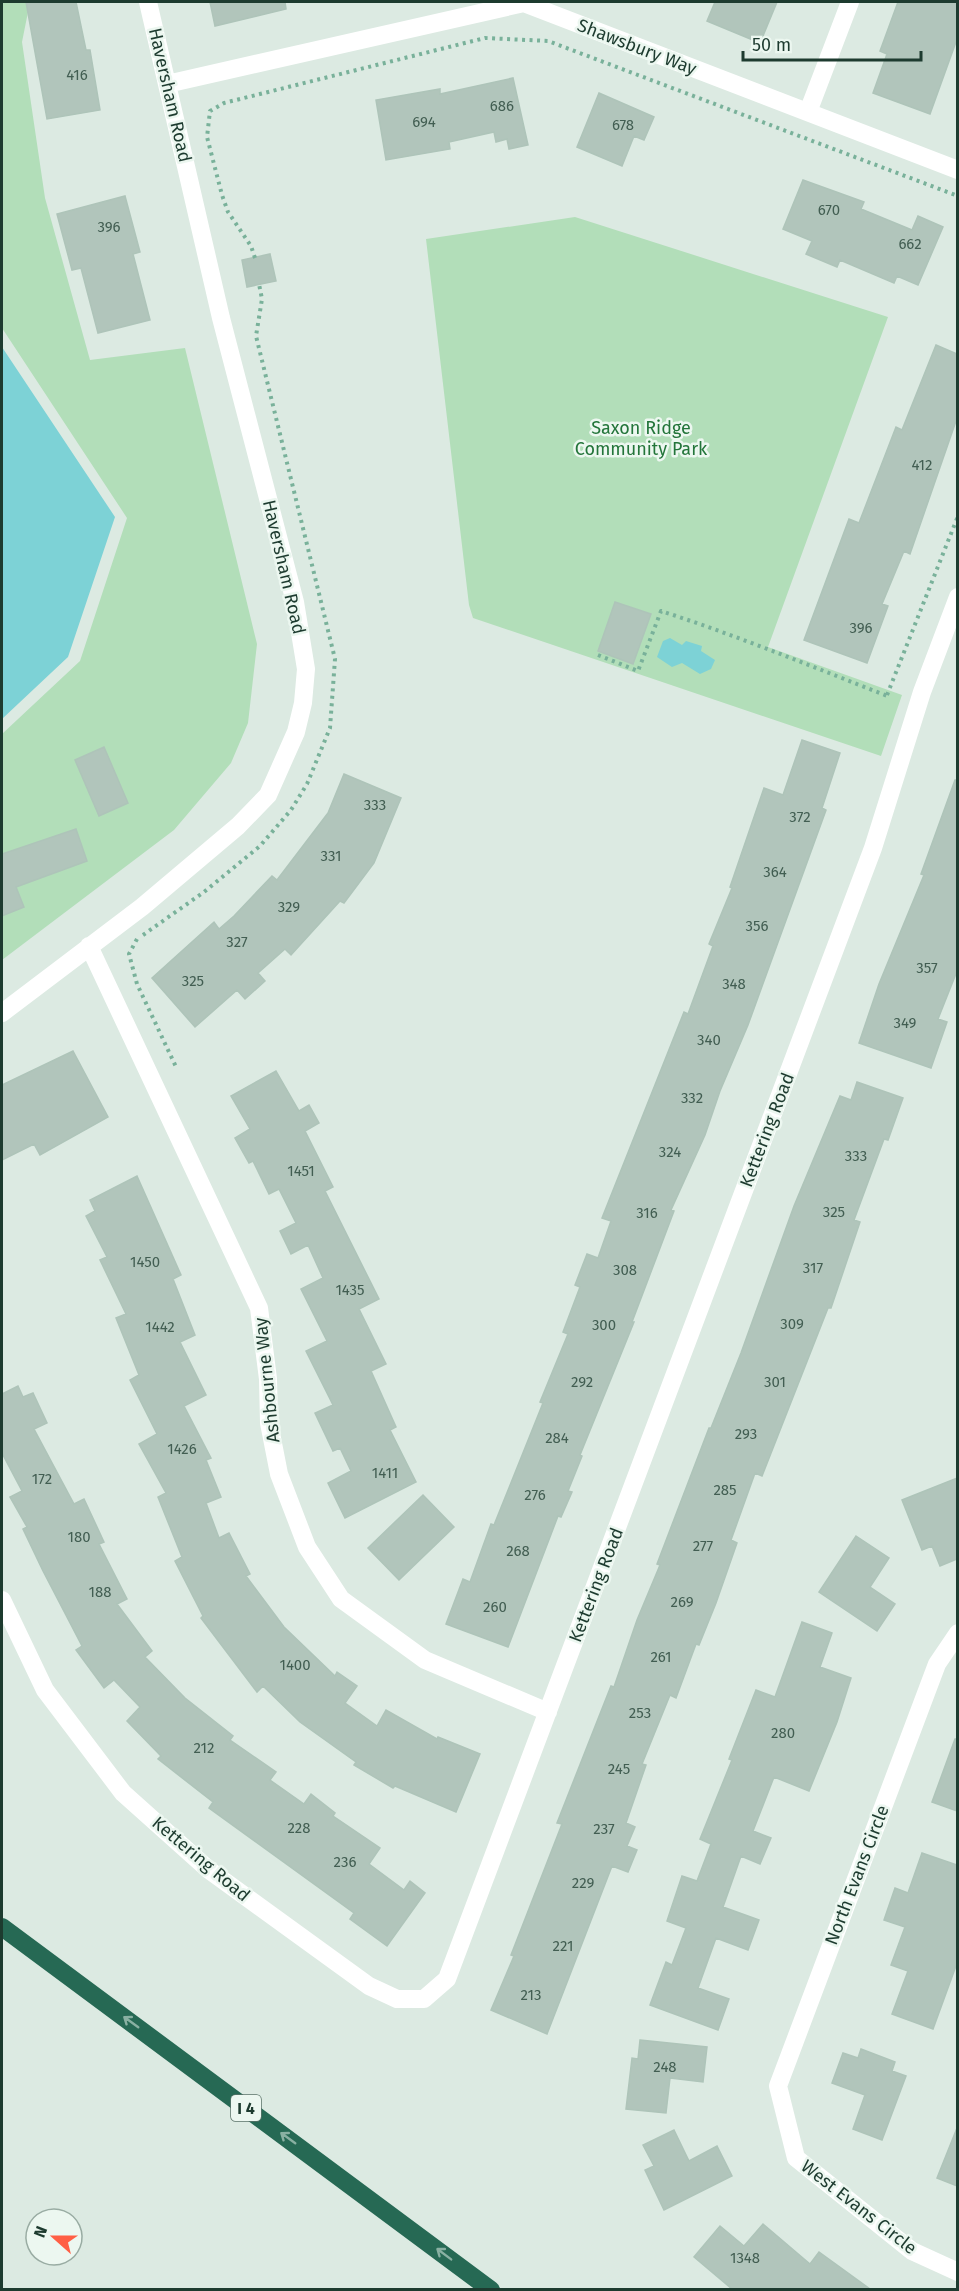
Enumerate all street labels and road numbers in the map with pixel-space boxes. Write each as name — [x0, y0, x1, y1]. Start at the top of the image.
street label: Shawsbury Way — [574, 14, 700, 80]
street label: Haversham Road — [144, 26, 196, 164]
street label: Haversham Road — [258, 498, 310, 636]
street label: Kettering Road — [735, 1070, 799, 1190]
street label: Ashbourne Way — [249, 1316, 285, 1444]
street label: Kettering Road — [564, 1525, 628, 1645]
street label: North Evans Circle — [820, 1802, 894, 1948]
street label: Kettering Road — [148, 1812, 254, 1906]
road number: I 4 — [231, 2095, 261, 2121]
street label: West Evans Circle — [797, 2155, 921, 2259]

